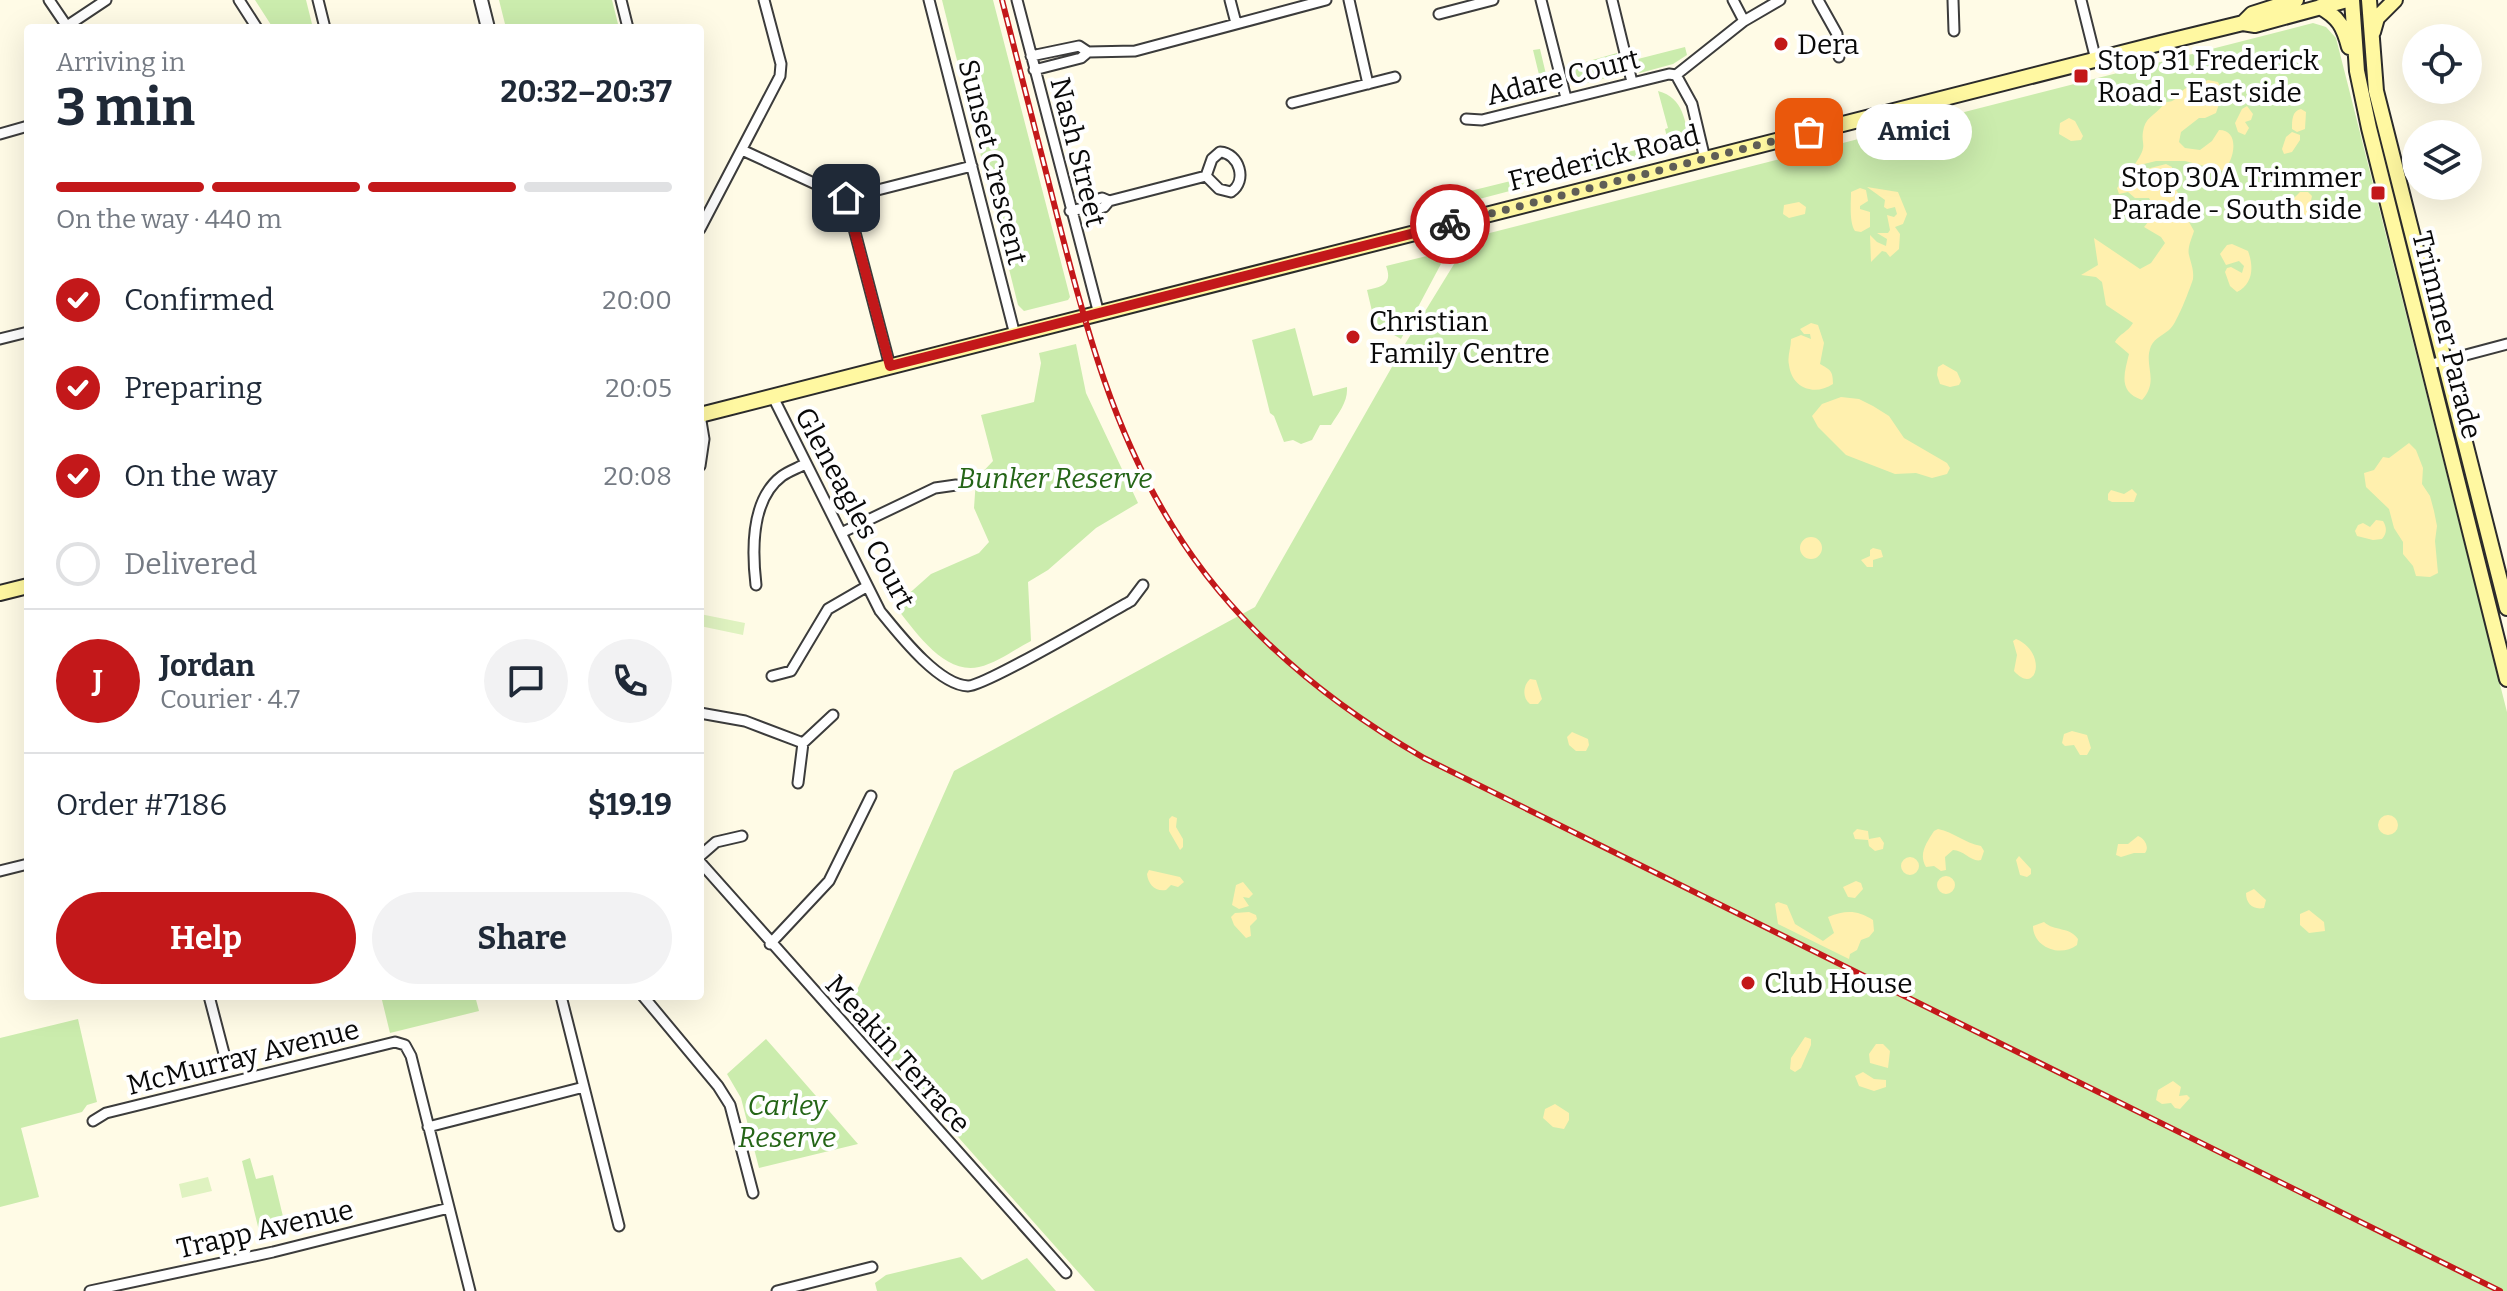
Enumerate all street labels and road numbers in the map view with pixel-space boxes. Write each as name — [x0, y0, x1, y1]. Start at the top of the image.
street label: Adare Court — [1483, 42, 1643, 112]
street label: Sunset Crescent — [952, 56, 1034, 268]
street label: Nash Street — [1044, 74, 1112, 230]
street label: Frederick Road — [1505, 118, 1703, 198]
street label: Trimmer Parade — [2405, 228, 2489, 442]
street label: Gleneagles Court — [788, 402, 922, 614]
street label: Meakin Terrace — [819, 968, 977, 1140]
street label: McMurray Avenue — [124, 1012, 362, 1102]
street label: Trapp Avenue — [174, 1193, 356, 1265]

